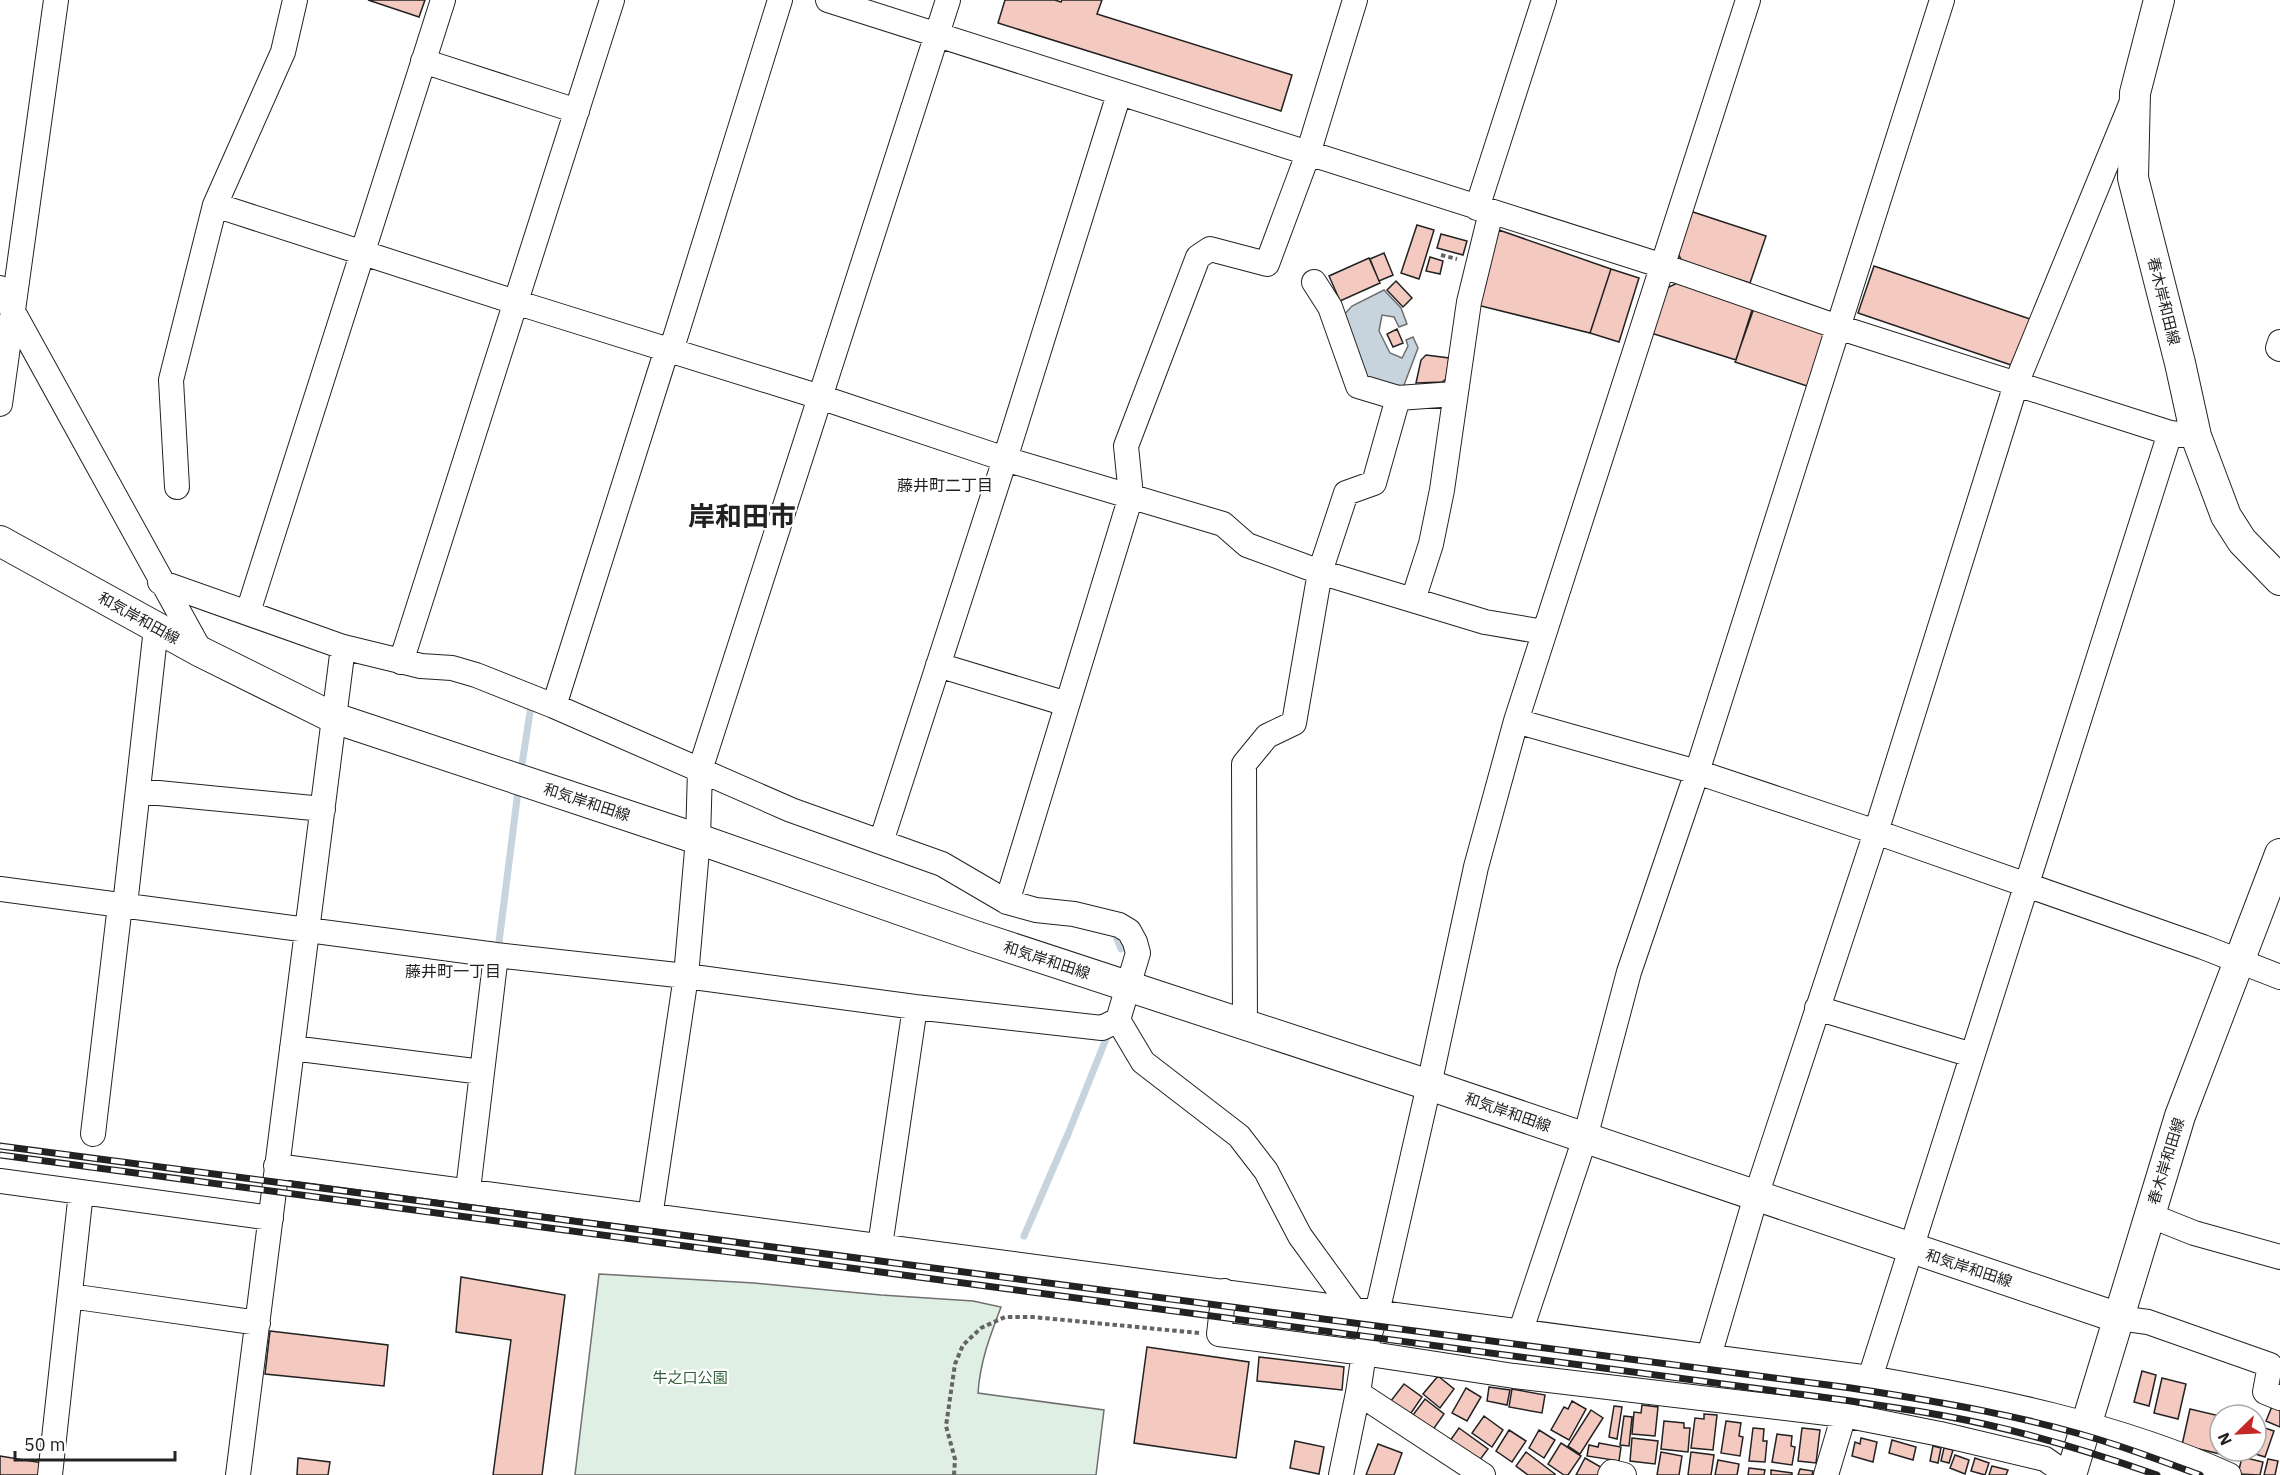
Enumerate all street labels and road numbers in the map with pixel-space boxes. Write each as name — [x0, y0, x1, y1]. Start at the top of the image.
street label: 春木岸和田線 — [2144, 255, 2184, 347]
street label: 和気岸和田線 — [95, 588, 183, 648]
street label: 和気岸和田線 — [541, 779, 633, 825]
street label: 和気岸和田線 — [1001, 937, 1093, 983]
street label: 和気岸和田線 — [1462, 1088, 1554, 1136]
street label: 春木岸和田線 — [2144, 1115, 2188, 1207]
street label: 和気岸和田線 — [1923, 1245, 2015, 1291]

